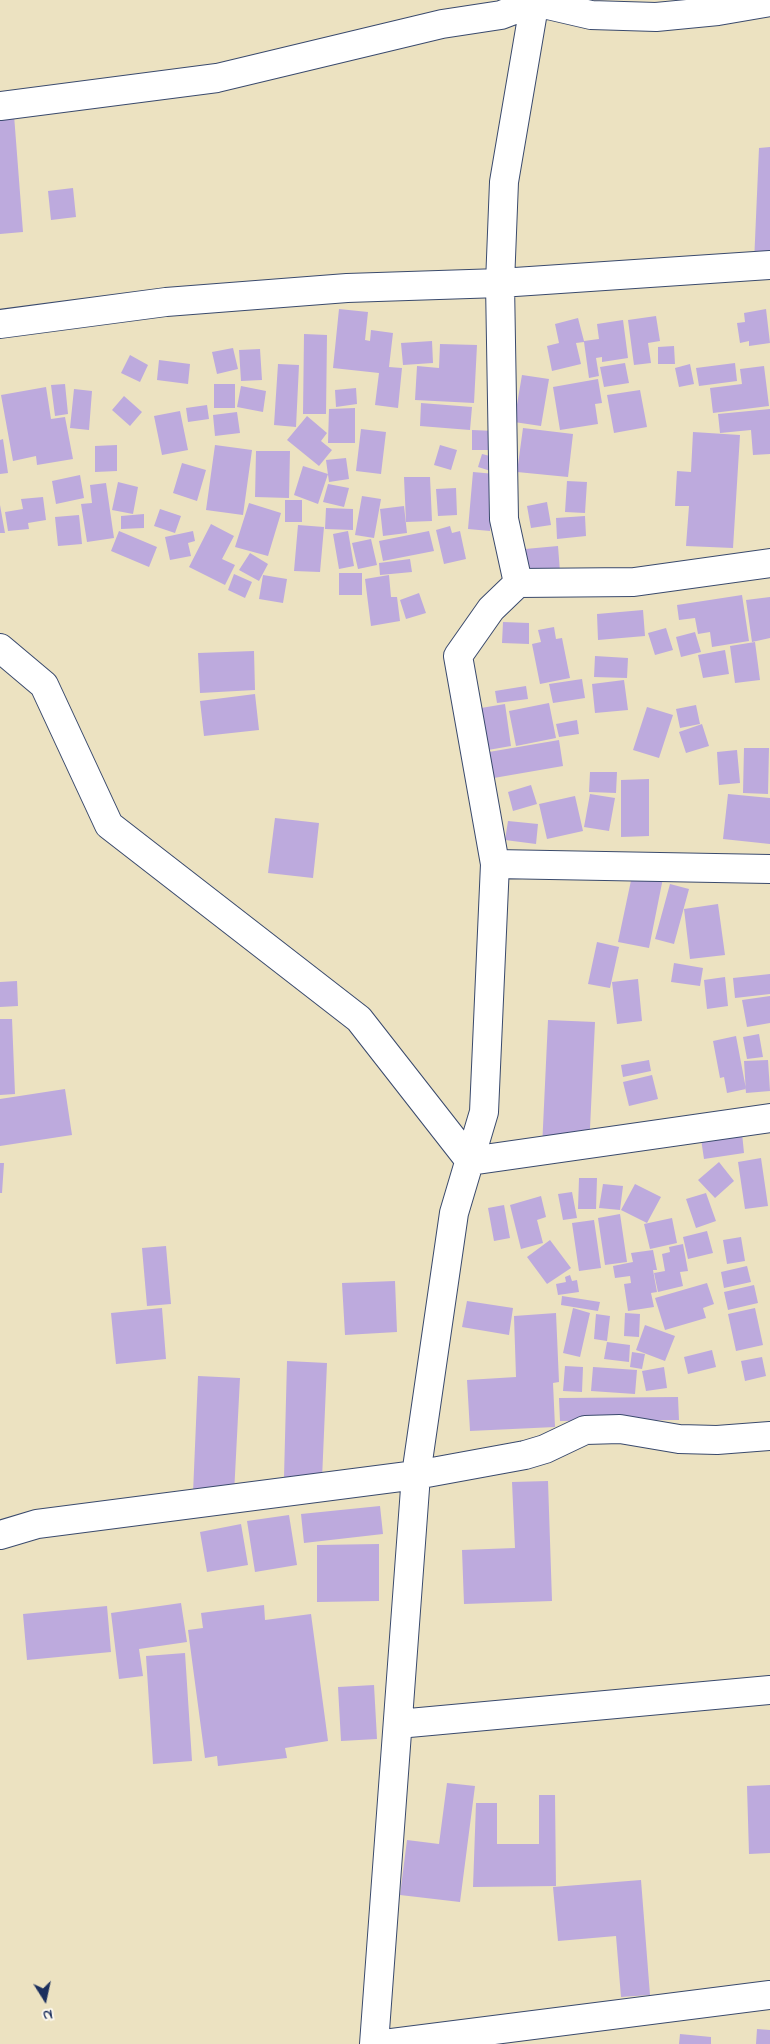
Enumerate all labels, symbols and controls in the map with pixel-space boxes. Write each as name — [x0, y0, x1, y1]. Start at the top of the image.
north arrow — [20, 1974, 70, 2024]
text: N — [41, 2003, 54, 2025]

